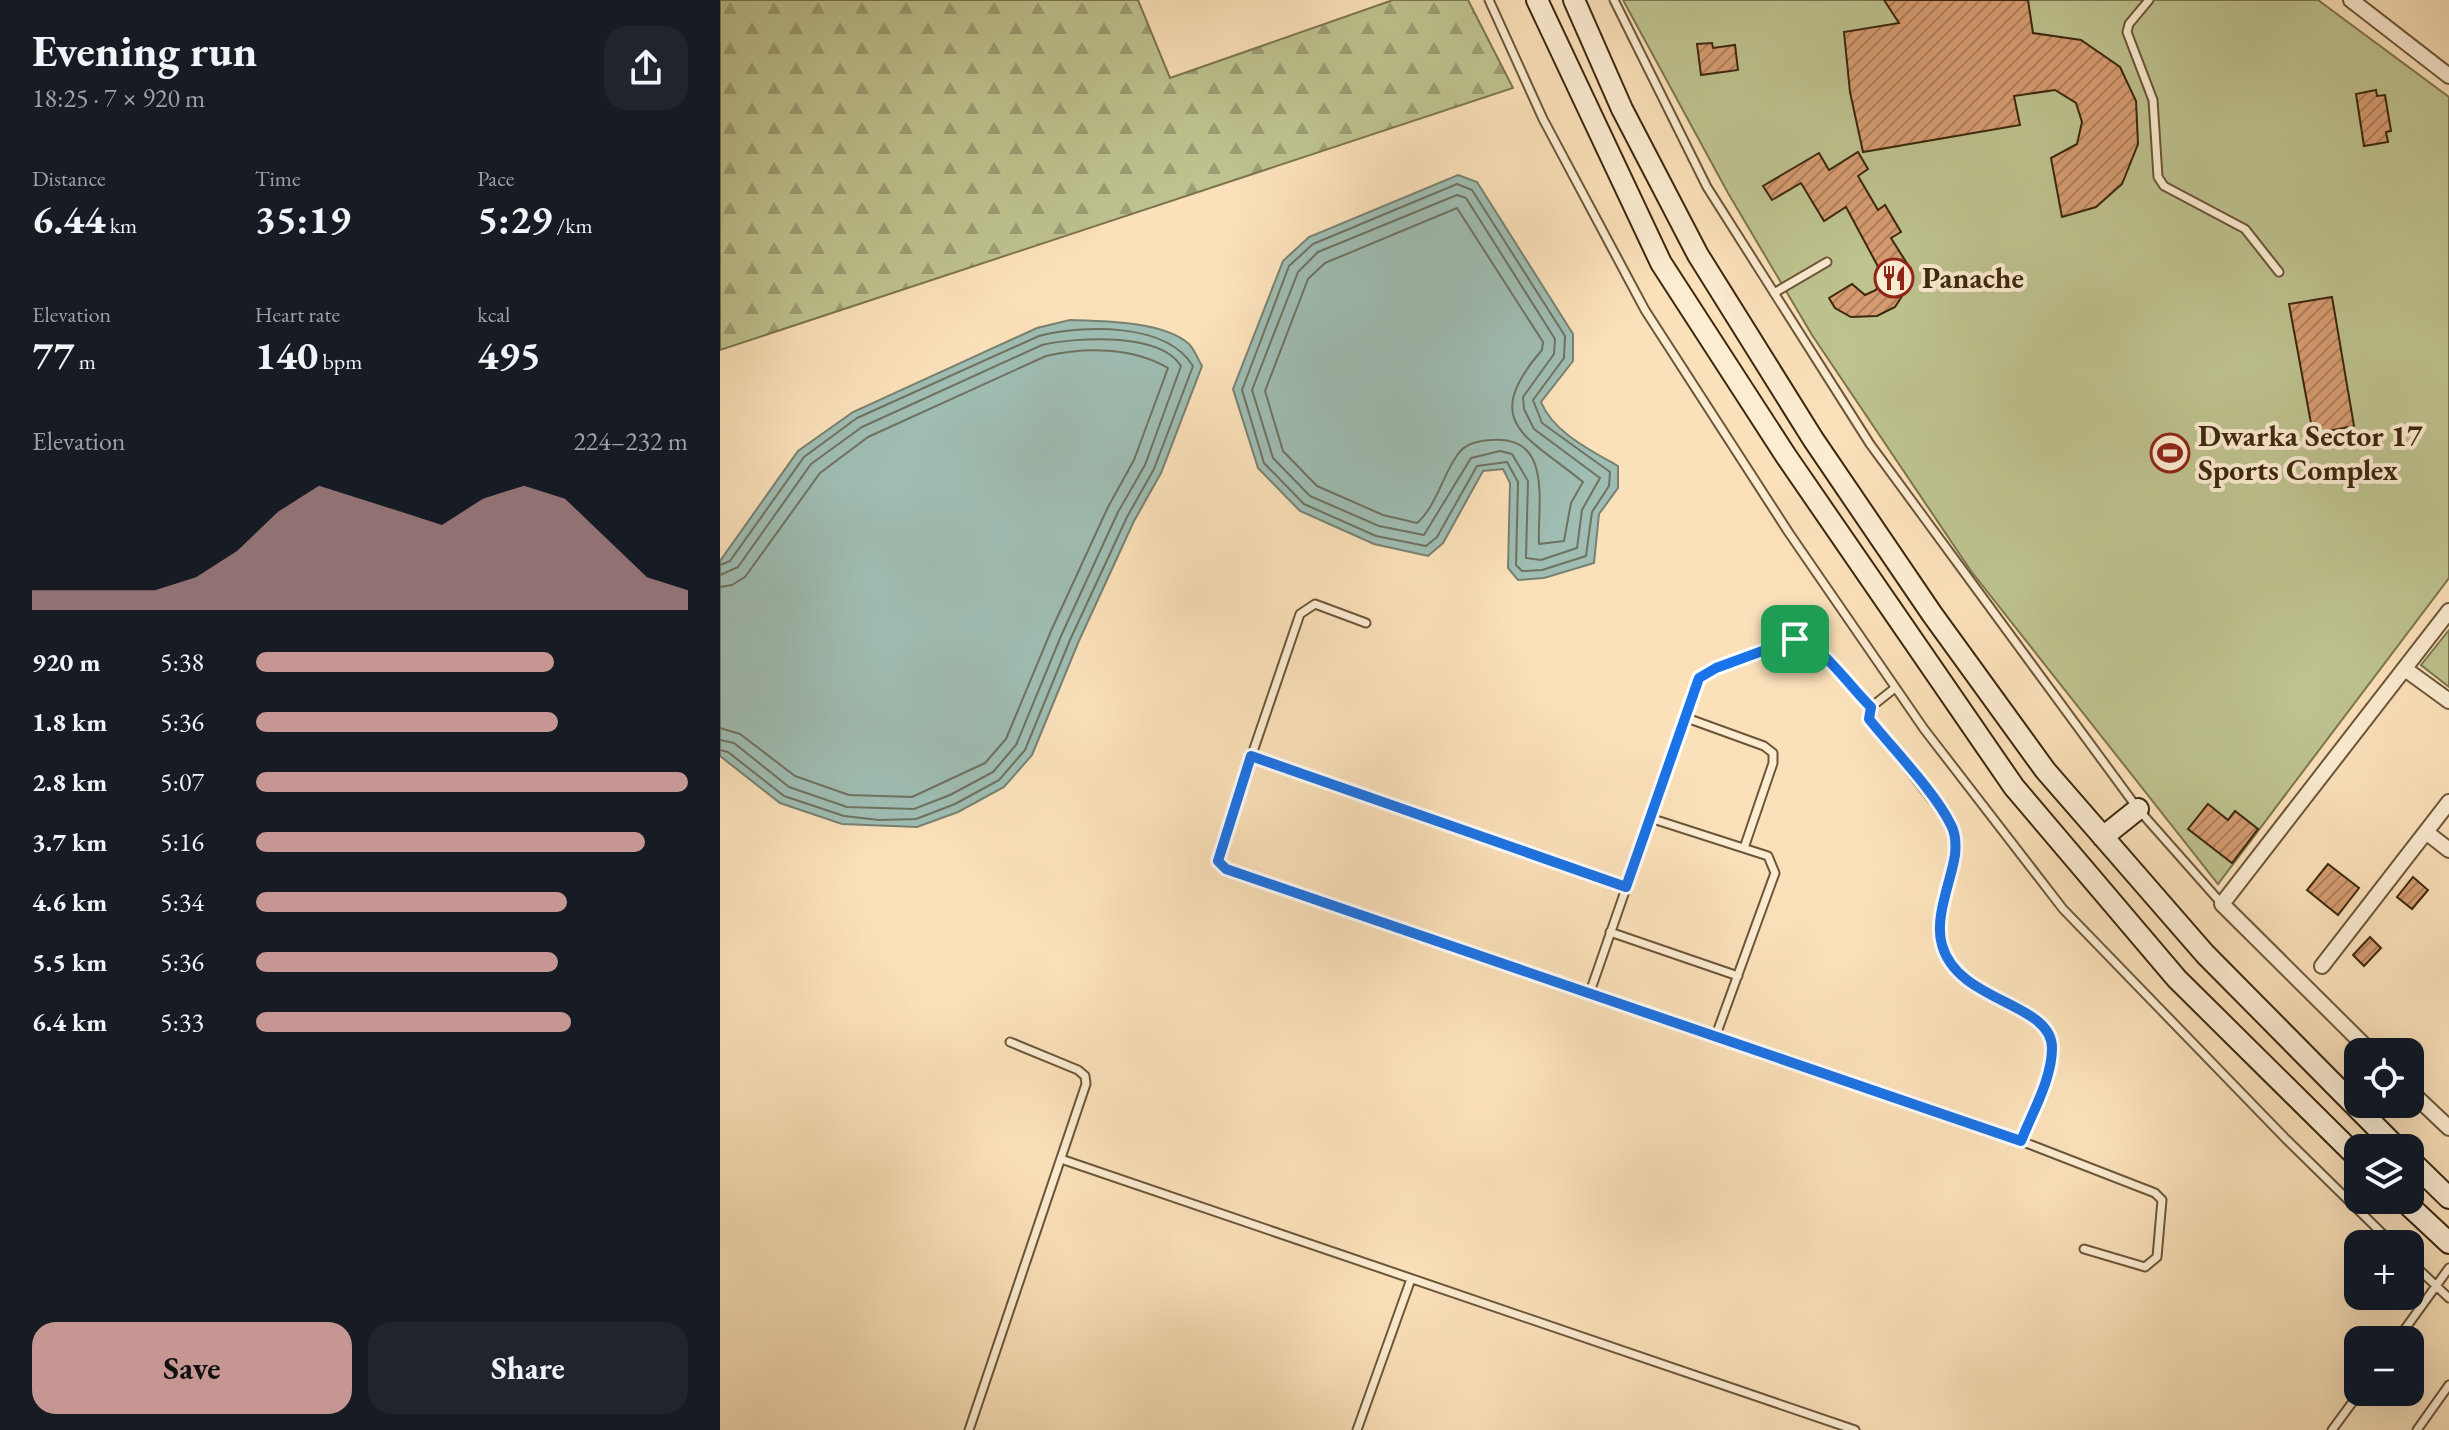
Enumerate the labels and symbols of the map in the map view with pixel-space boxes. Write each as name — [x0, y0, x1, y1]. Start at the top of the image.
restaurant icon: Panache — [1873, 257, 1915, 299]
place label: Panache — [1922, 258, 2024, 297]
place label: Dwarka Sector 17 Sports Complex — [2198, 416, 2423, 489]
sports icon: Dwarka Sector 17 Sports Complex — [2149, 432, 2191, 474]
pin — [1761, 605, 1829, 673]

